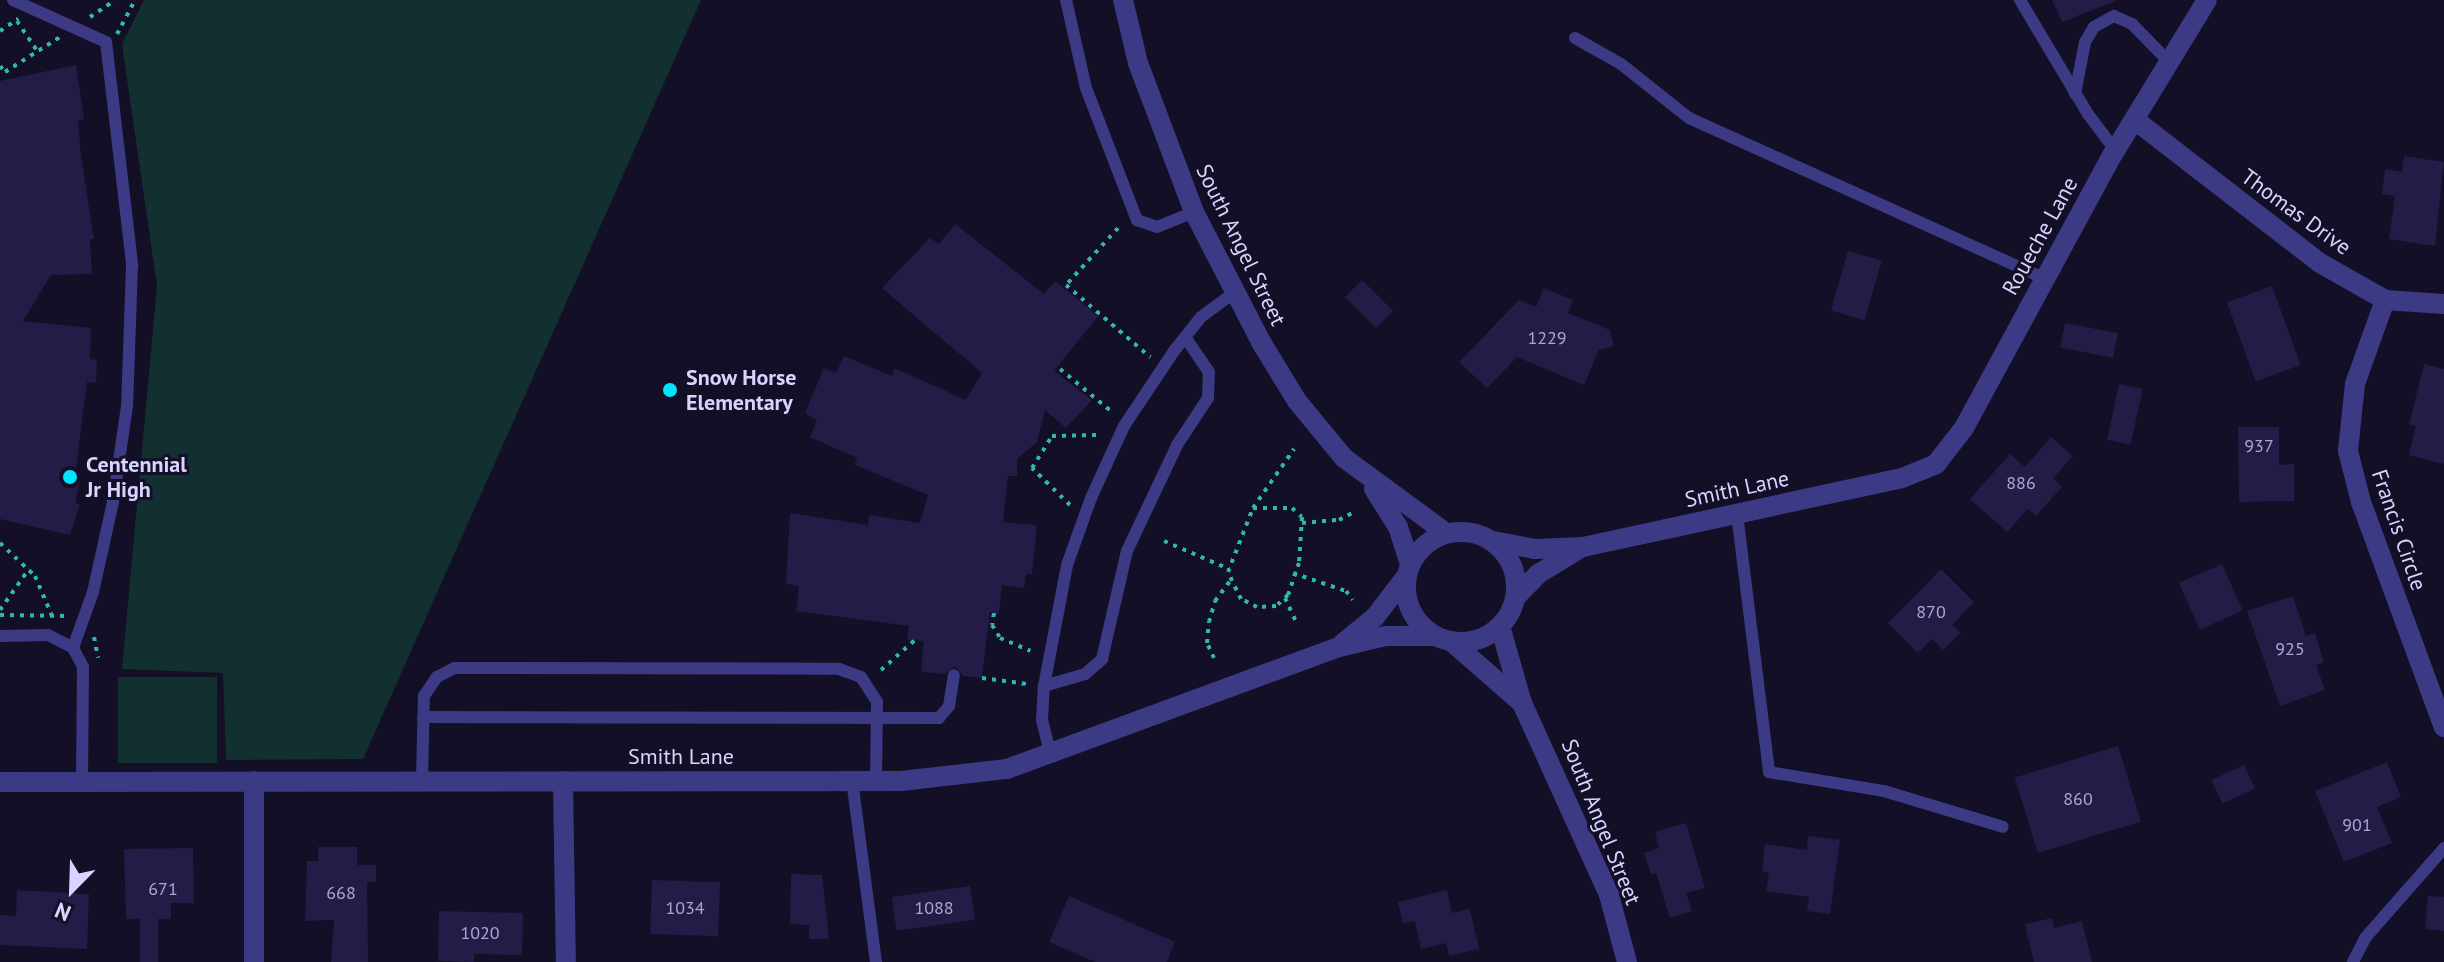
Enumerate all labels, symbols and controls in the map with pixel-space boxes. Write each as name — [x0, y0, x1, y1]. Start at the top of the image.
street label: South Angel Street — [1190, 160, 1292, 330]
street label: Thomas Drive — [2236, 163, 2356, 261]
street label: Roueche Lane — [1997, 172, 2083, 300]
house number: 1229 — [1527, 327, 1567, 349]
place label: Snow Horse Elementary — [686, 364, 797, 416]
marker: Snow Horse Elementary — [661, 381, 679, 399]
house number: 937 — [2244, 435, 2274, 457]
place label: Centennial Jr High — [86, 451, 187, 502]
street label: Smith Lane — [1682, 465, 1792, 513]
street label: Francis Circle — [2366, 466, 2432, 594]
marker: Centennial Jr High — [61, 468, 79, 486]
house number: 886 — [2006, 472, 2036, 494]
house number: 870 — [1916, 601, 1946, 623]
house number: 925 — [2275, 638, 2305, 660]
street label: South Angel Street — [1556, 735, 1646, 909]
street label: Smith Lane — [628, 744, 734, 770]
house number: 860 — [2063, 788, 2093, 810]
house number: 901 — [2342, 814, 2372, 836]
north arrow — [32, 850, 112, 930]
house number: 671 — [148, 878, 178, 900]
house number: 668 — [326, 882, 356, 904]
text: N — [50, 896, 75, 928]
house number: 1034 — [665, 897, 705, 919]
house number: 1088 — [914, 897, 954, 919]
house number: 1020 — [460, 922, 500, 944]

